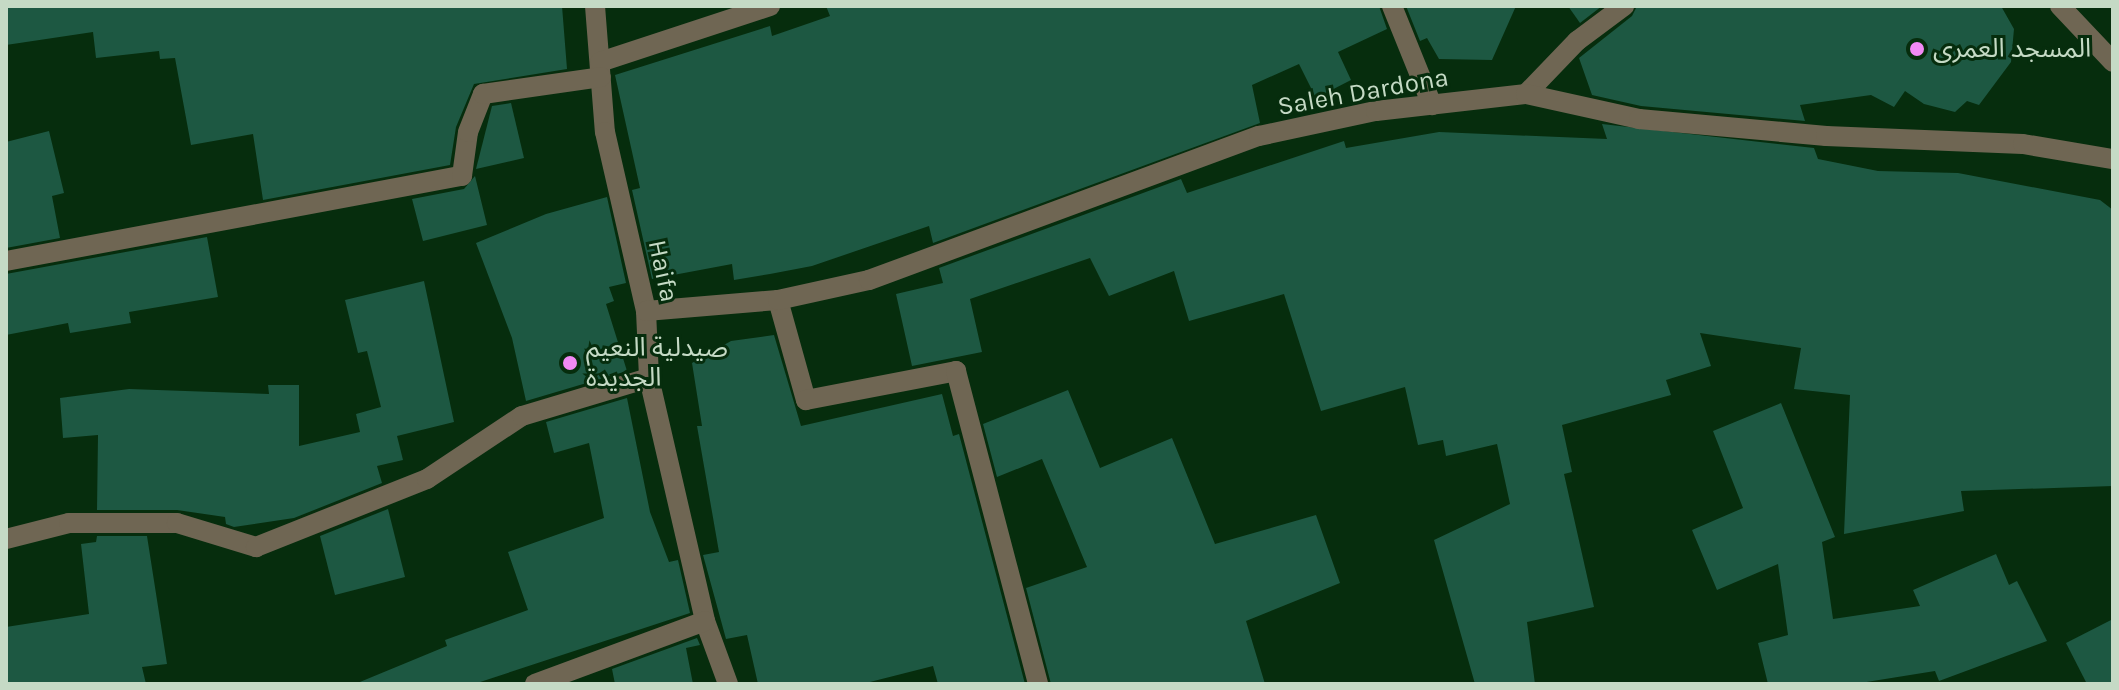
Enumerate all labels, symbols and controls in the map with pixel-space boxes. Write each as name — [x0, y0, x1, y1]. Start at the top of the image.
place label: المسجد العمرى — [1933, 33, 2091, 65]
marker: المسجد العمرى — [1908, 40, 1926, 58]
street label: Saleh Dardona — [1275, 62, 1451, 122]
street label: Haifa — [641, 237, 685, 305]
place label: صيدلية النعيم الجديدة — [586, 332, 728, 394]
marker: صيدلية النعيم الجديدة — [561, 354, 579, 372]

